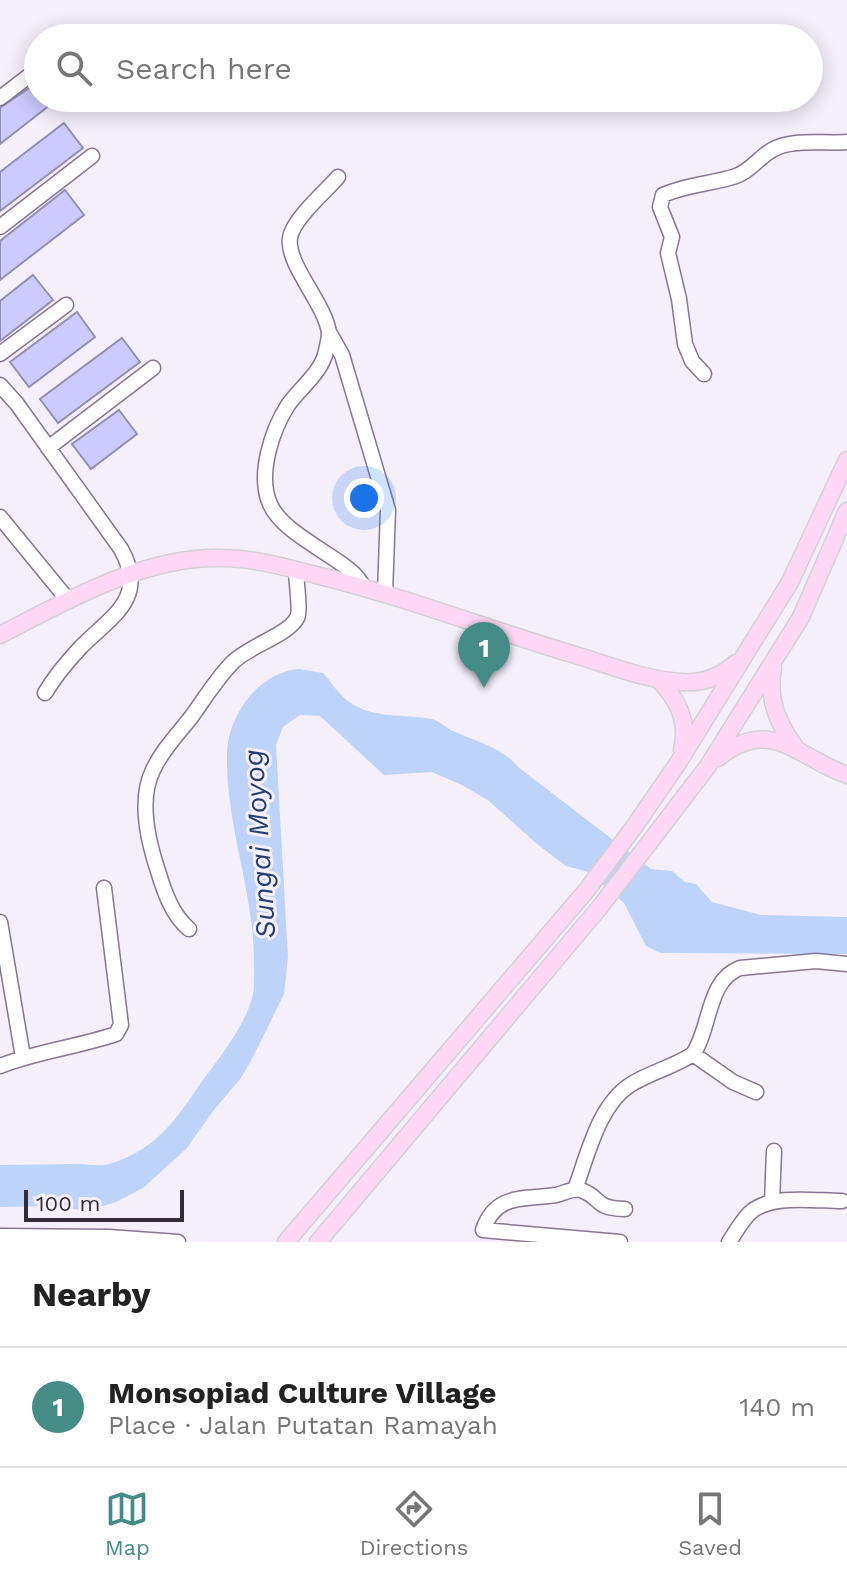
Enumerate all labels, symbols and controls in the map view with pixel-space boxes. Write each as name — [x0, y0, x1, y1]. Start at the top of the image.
search box — [24, 24, 823, 112]
icon: search — [52, 46, 96, 90]
text: Search here — [116, 51, 292, 86]
your location — [344, 478, 384, 518]
pin: 1 — [458, 622, 510, 688]
water label: Sungai Moyog — [236, 748, 283, 940]
scale bar — [24, 1186, 184, 1222]
text: 100 m — [36, 1191, 100, 1216]
text: Nearby — [32, 1274, 151, 1314]
text: Monsopiad Culture Village — [108, 1375, 496, 1410]
text: 1 — [52, 1392, 64, 1422]
text: 140 m — [739, 1392, 815, 1422]
text: Place · Jalan Putatan Ramayah — [108, 1410, 498, 1440]
tab: Map — [105, 1487, 150, 1560]
tab: Directions — [360, 1487, 468, 1560]
tab: Saved — [678, 1487, 742, 1560]

